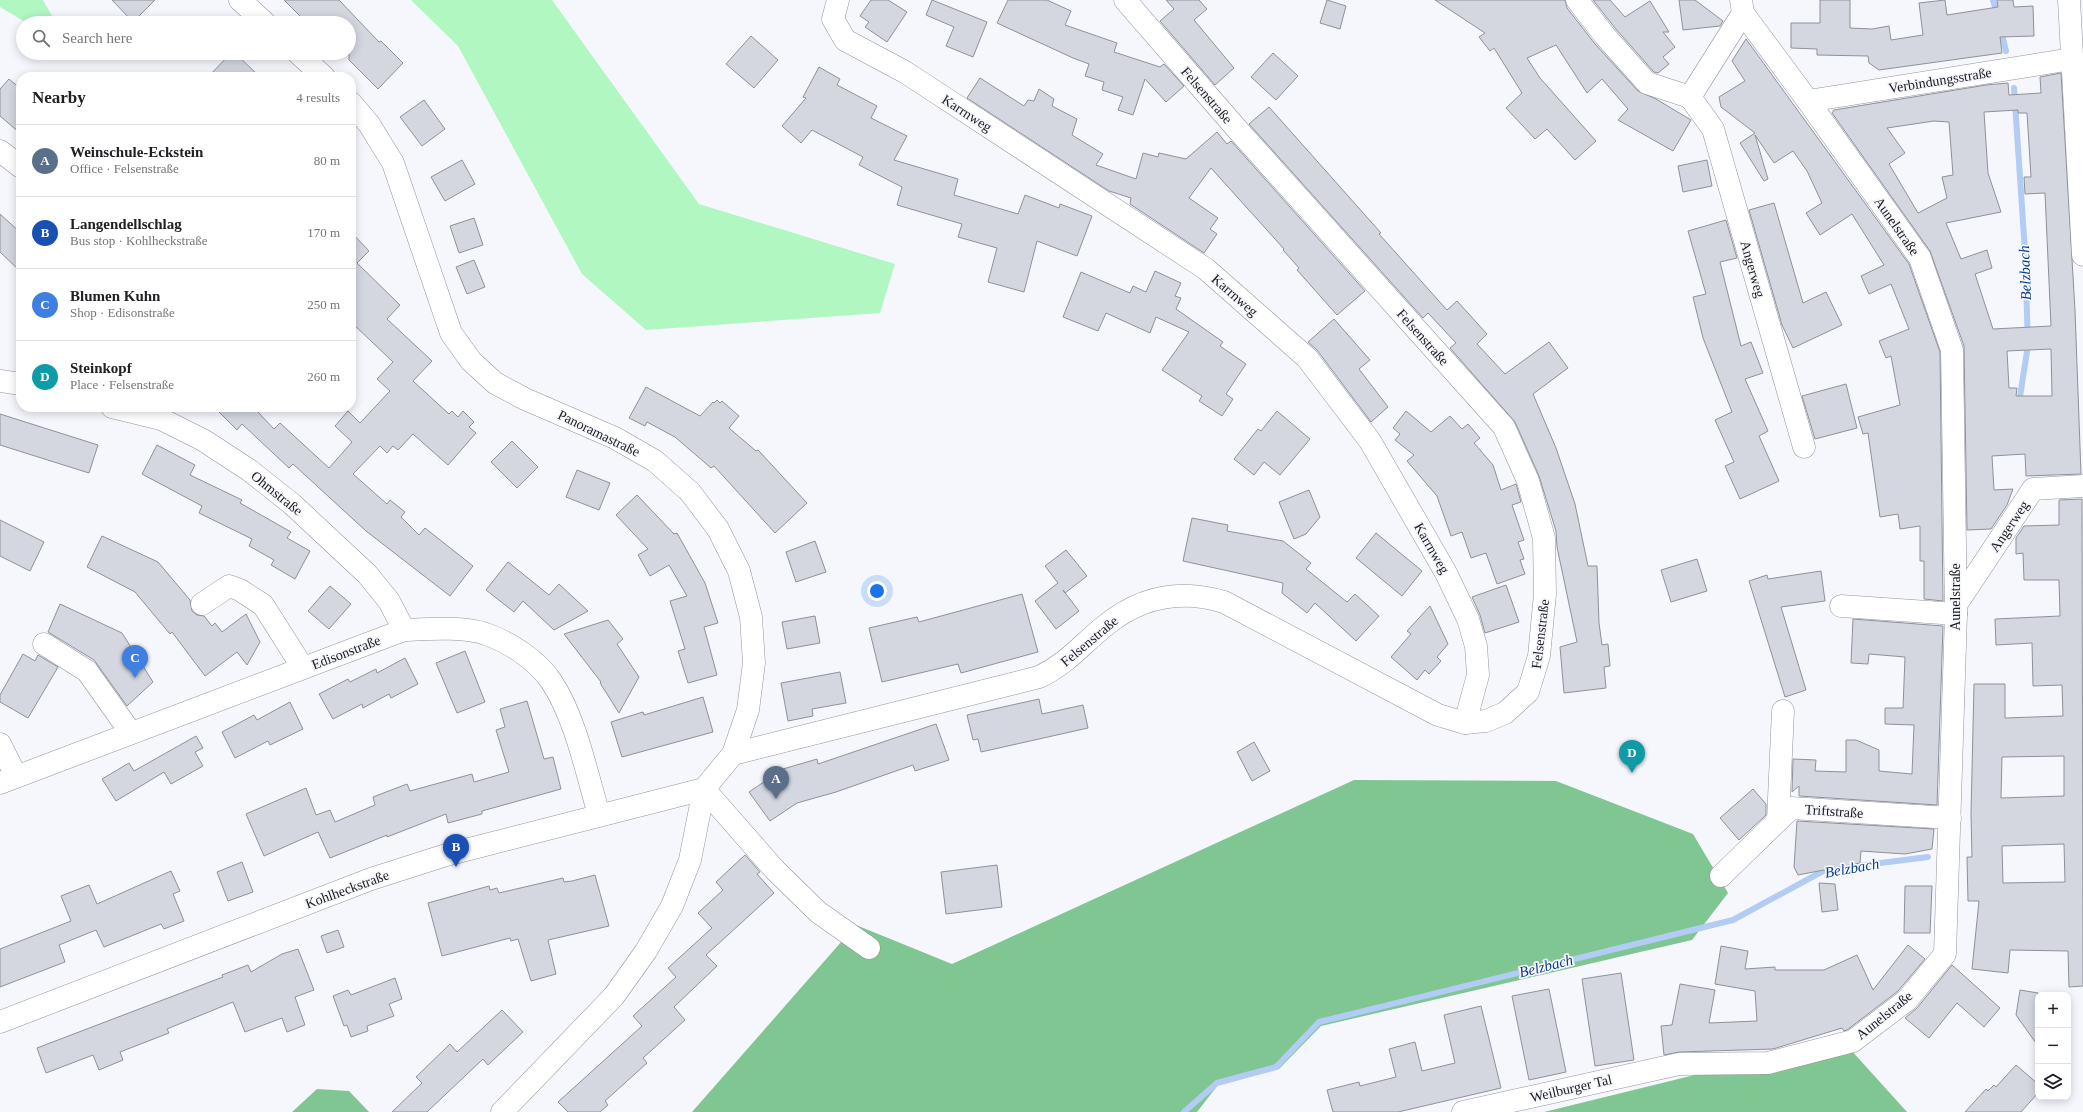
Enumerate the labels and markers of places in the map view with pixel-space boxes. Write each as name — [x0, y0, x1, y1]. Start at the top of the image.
pin: C — [122, 645, 148, 678]
pin: D — [1619, 740, 1645, 773]
pin: A — [763, 766, 789, 799]
pin: B — [443, 834, 469, 867]

